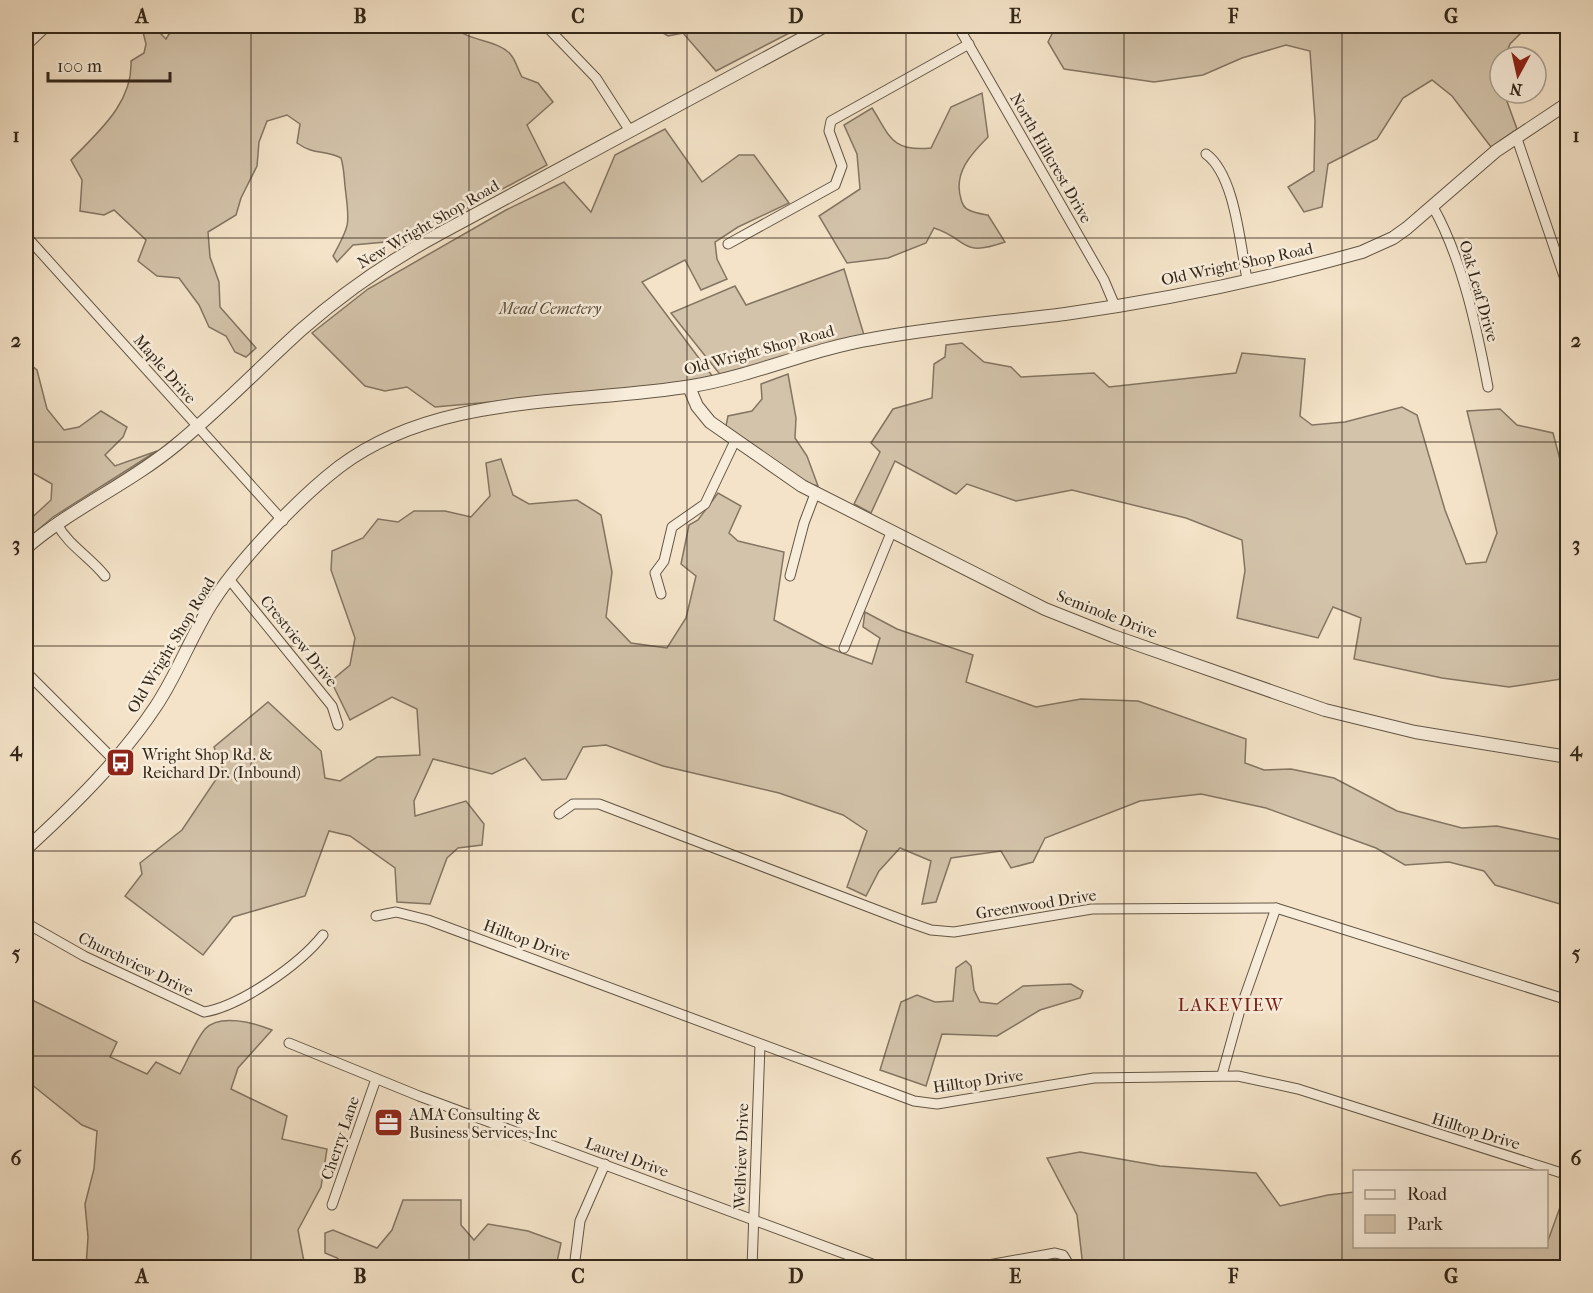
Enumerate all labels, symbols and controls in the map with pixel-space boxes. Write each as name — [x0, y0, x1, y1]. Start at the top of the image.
text: A — [134, 5, 150, 28]
text: B — [353, 5, 367, 28]
text: C — [571, 5, 585, 28]
text: D — [788, 5, 804, 28]
text: E — [1009, 5, 1021, 28]
text: F — [1227, 5, 1239, 28]
text: G — [1444, 5, 1458, 28]
scale bar — [48, 45, 170, 83]
north arrow — [1488, 45, 1548, 105]
text: 100 m — [57, 56, 102, 77]
text: N — [1508, 79, 1523, 100]
street label: North Hillcrest Drive — [1006, 90, 1096, 226]
text: 1 — [12, 124, 20, 147]
text: 1 — [1572, 124, 1580, 147]
street label: New Wright Shop Road — [354, 175, 503, 272]
street label: Oak Leaf Drive — [1455, 238, 1503, 344]
street label: Old Wright Shop Road — [1159, 239, 1315, 289]
park label: Mead Cemetery — [498, 299, 601, 318]
street label: Old Wright Shop Road — [682, 321, 837, 379]
text: 2 — [11, 329, 21, 352]
text: 2 — [1571, 329, 1581, 352]
street label: Maple Drive — [130, 331, 200, 407]
text: 3 — [12, 533, 20, 556]
text: 3 — [1572, 533, 1580, 556]
street label: Old Wright Shop Road — [123, 573, 219, 716]
street label: Seminole Drive — [1054, 586, 1160, 642]
street label: Crestview Drive — [256, 592, 342, 690]
text: 4 — [9, 738, 23, 762]
text: 4 — [1569, 738, 1583, 762]
place label: Wright Shop Rd. & Reichard Dr. (Inbound) — [141, 745, 301, 782]
bus stop icon: Wright Shop Rd. & Reichard Dr. (Inbound) — [105, 747, 137, 779]
street label: Greenwood Drive — [974, 885, 1098, 923]
street label: Hilltop Drive — [481, 915, 573, 965]
street label: Churchview Drive — [75, 928, 197, 1000]
text: 5 — [12, 942, 21, 965]
text: 5 — [1572, 942, 1581, 965]
district label: LAKEVIEW — [1178, 995, 1284, 1016]
street label: Hilltop Drive — [932, 1065, 1025, 1097]
street label: Cherry Lane — [317, 1094, 363, 1182]
street label: Wellview Drive — [730, 1103, 752, 1210]
place label: AMA Consulting & Business Services, Inc — [408, 1105, 557, 1142]
office icon: AMA Consulting & Business Services, Inc — [372, 1107, 404, 1139]
street label: Hilltop Drive — [1430, 1109, 1522, 1153]
street label: Laurel Drive — [583, 1133, 671, 1181]
text: 6 — [11, 1147, 23, 1170]
text: 6 — [1571, 1147, 1583, 1170]
legend — [1353, 1170, 1548, 1248]
text: Road — [1407, 1184, 1447, 1205]
text: Park — [1407, 1214, 1444, 1235]
text: A — [134, 1265, 150, 1288]
text: B — [353, 1265, 367, 1288]
text: C — [571, 1265, 585, 1288]
text: D — [788, 1265, 804, 1288]
text: E — [1009, 1265, 1021, 1288]
text: F — [1227, 1265, 1239, 1288]
text: G — [1444, 1265, 1458, 1288]

